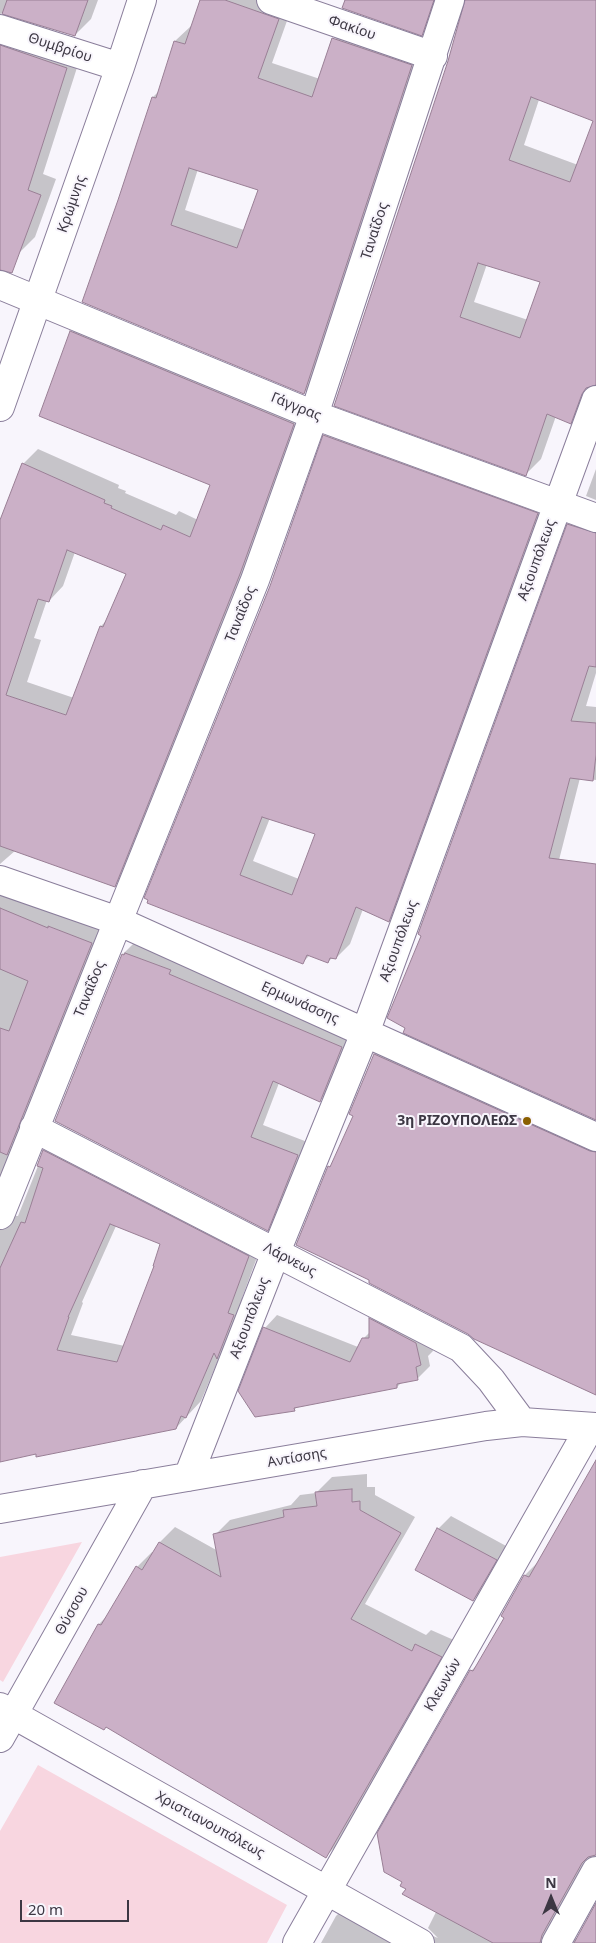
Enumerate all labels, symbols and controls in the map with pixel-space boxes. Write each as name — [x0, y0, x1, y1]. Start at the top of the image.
street label: Φακίου — [326, 12, 378, 44]
street label: Θυμβρίου — [26, 30, 94, 66]
street label: Κρώμνης — [54, 173, 90, 235]
street label: Ταναΐδος — [358, 200, 392, 262]
street label: Γάγγρας — [268, 389, 324, 425]
street label: Αξιουπόλεως — [514, 517, 560, 603]
street label: Ταναΐδος — [222, 583, 260, 645]
street label: Αξιουπόλεως — [376, 898, 422, 984]
street label: Ταναΐδος — [71, 958, 109, 1020]
street label: Ερμωνάσσης — [258, 978, 342, 1028]
place label: 3η ΡΙΖΟΥΠΟΛΕΩΣ — [397, 1113, 517, 1129]
marker: 3η ΡΙΖΟΥΠΟΛΕΩΣ — [521, 1115, 533, 1127]
street label: Λάρνεως — [261, 1240, 319, 1280]
street label: Αξιουπόλεως — [227, 1275, 273, 1361]
street label: Αντίσσης — [266, 1445, 328, 1471]
street label: Θύσσου — [52, 1584, 92, 1638]
street label: Κλεωνών — [421, 1655, 465, 1715]
street label: Χριστιανουπόλεως — [153, 1788, 267, 1862]
north arrow — [526, 1873, 576, 1923]
text: N — [545, 1873, 557, 1892]
scale bar — [22, 1890, 131, 1922]
text: 20 m — [28, 1899, 63, 1919]

